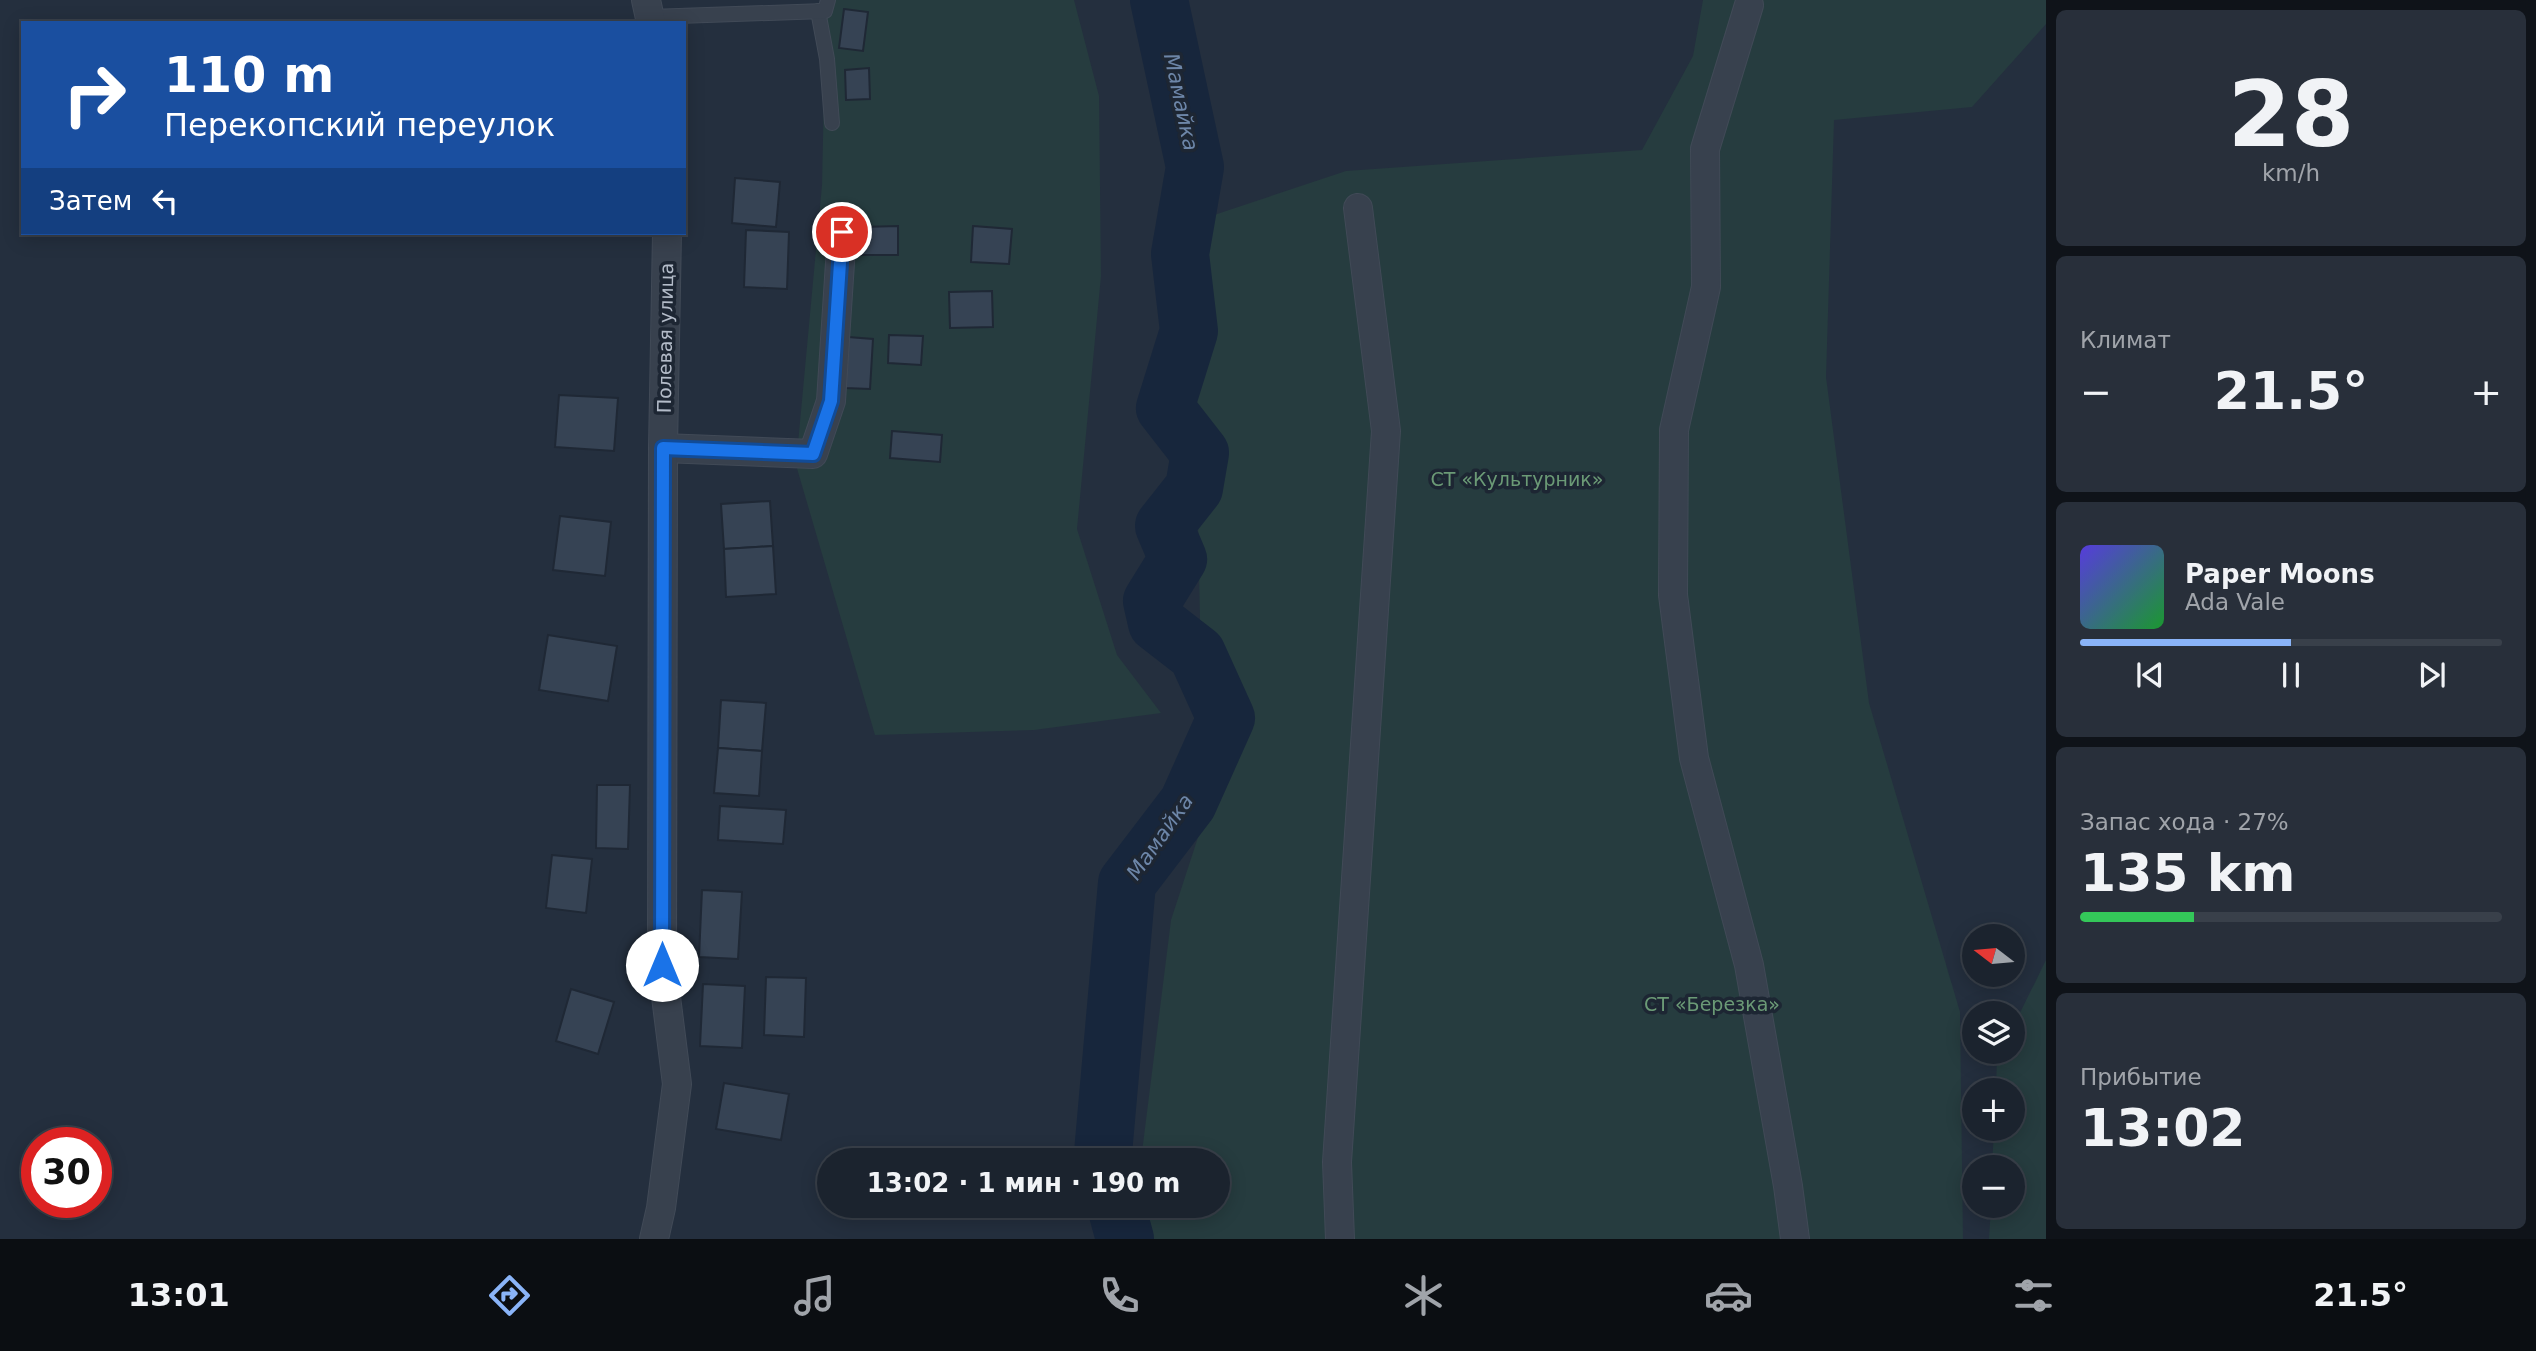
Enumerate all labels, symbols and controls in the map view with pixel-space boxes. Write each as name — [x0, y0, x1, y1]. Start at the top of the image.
text: 110 m — [164, 47, 334, 104]
icon: right — [49, 49, 140, 140]
water label: Мамайка — [1159, 51, 1203, 153]
text: 28 — [2228, 62, 2354, 167]
text: Перекопский переулок — [164, 106, 555, 144]
text: km/h — [2262, 160, 2320, 186]
icon: left — [146, 182, 184, 220]
text: Затем — [49, 186, 132, 216]
pin — [812, 202, 872, 262]
icon: arrive — [823, 213, 861, 251]
street label: Полевая улица — [653, 263, 677, 413]
text: Климат — [2080, 327, 2171, 353]
text: 21.5° — [2214, 361, 2368, 421]
text: − — [2080, 370, 2112, 414]
text: + — [2470, 370, 2502, 414]
park label: СТ «Культурник» — [1431, 468, 1603, 490]
text: Paper Moons — [2185, 559, 2375, 589]
text: Ada Vale — [2185, 589, 2285, 615]
icon: previous — [2131, 656, 2169, 694]
icon: pause — [2272, 656, 2310, 694]
icon: next — [2413, 656, 2451, 694]
water label: Мамайка — [1122, 790, 1198, 884]
text: Запас хода · 27% — [2080, 809, 2289, 835]
text: 135 km — [2080, 843, 2295, 903]
north arrow — [1962, 924, 2025, 987]
map controls — [1962, 924, 2025, 1218]
position arrow — [625, 928, 699, 1002]
park label: СТ «Березка» — [1644, 993, 1780, 1015]
button: layers — [1962, 1001, 2025, 1064]
text: Прибытие — [2080, 1064, 2202, 1090]
button: + — [1962, 1078, 2025, 1141]
text: 13:02 — [2080, 1098, 2246, 1158]
speed limit sign: 30 — [21, 1127, 112, 1218]
button: − — [1962, 1155, 2025, 1218]
text: 13:02 · 1 мин · 190 m — [867, 1168, 1180, 1198]
icon: directions — [485, 1271, 534, 1320]
icon: music — [790, 1271, 839, 1320]
icon: phone — [1095, 1271, 1144, 1320]
icon: climate — [1399, 1271, 1448, 1320]
icon: car — [1704, 1271, 1753, 1320]
icon: filters — [2009, 1271, 2058, 1320]
text: 13:01 — [128, 1276, 230, 1314]
text: 21.5° — [2313, 1276, 2408, 1314]

